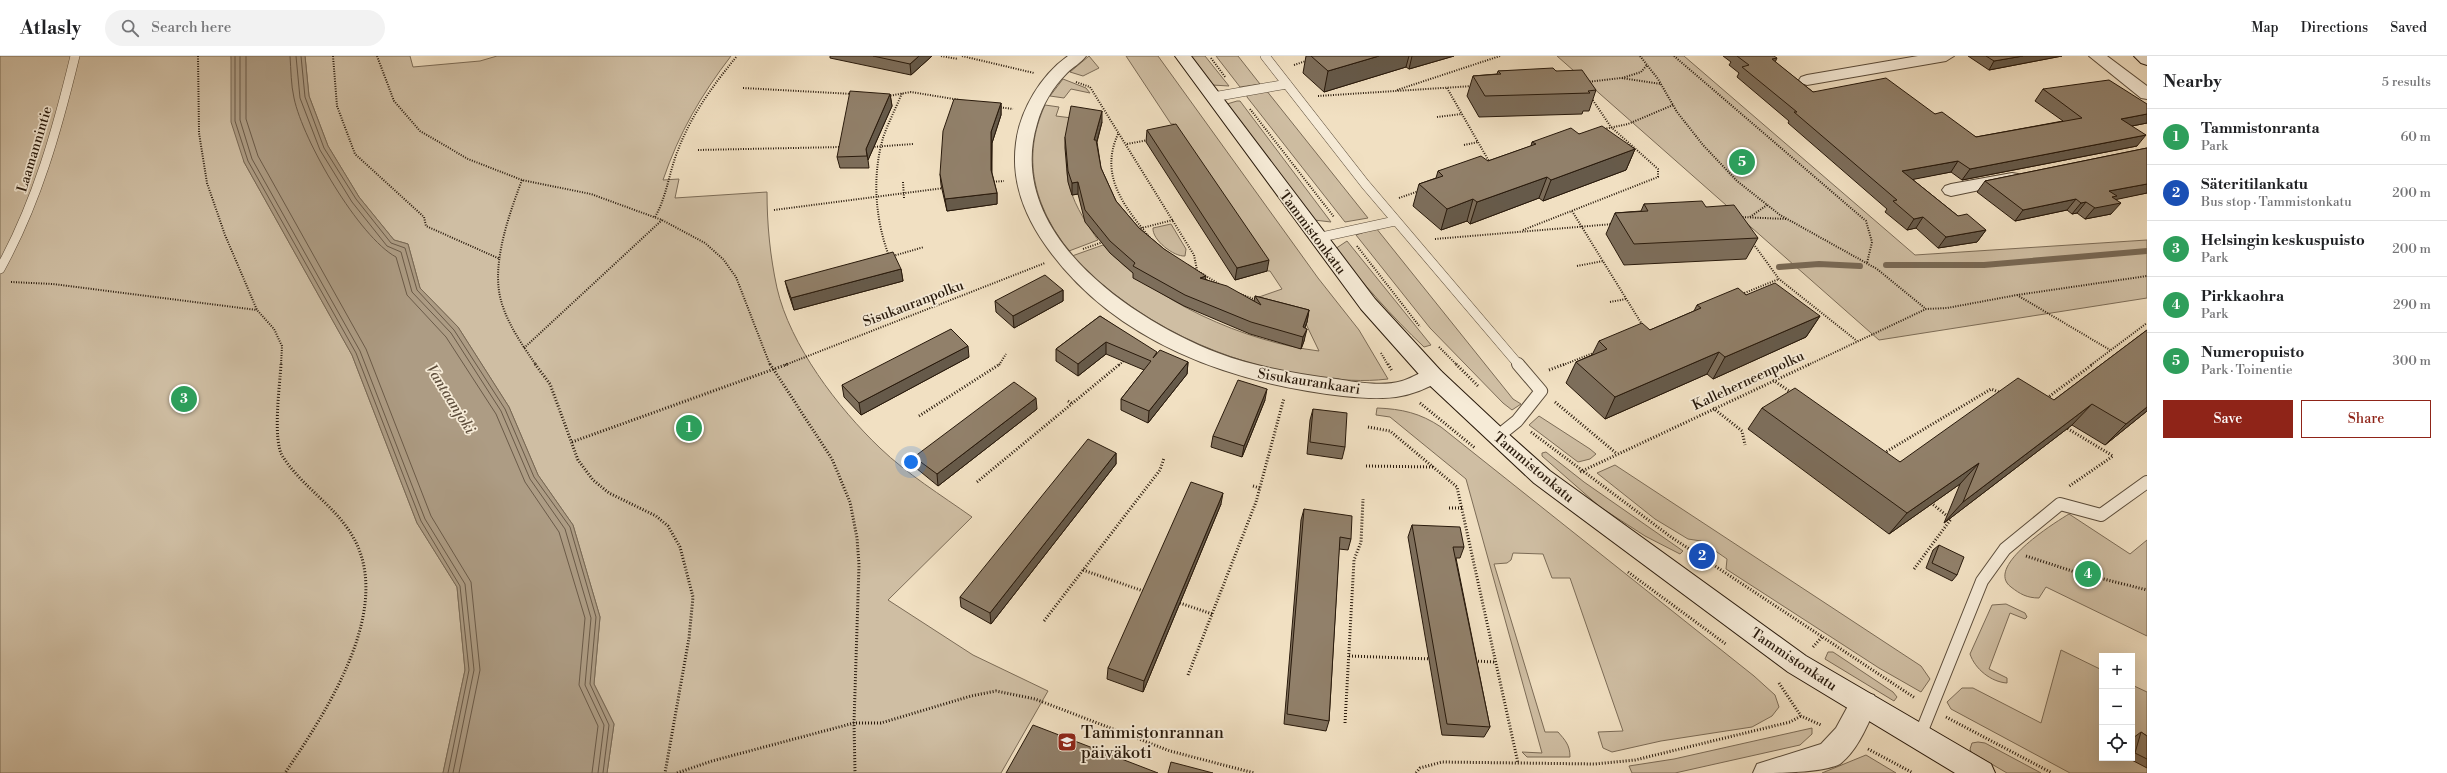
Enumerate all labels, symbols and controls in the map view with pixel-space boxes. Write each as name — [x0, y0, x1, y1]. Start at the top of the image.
search box — [105, 10, 385, 46]
text: Atlasly — [20, 16, 81, 40]
icon: search — [119, 17, 141, 39]
text: Search here — [151, 18, 231, 37]
text: Map — [2251, 19, 2279, 37]
text: Directions — [2301, 19, 2368, 37]
text: Saved — [2390, 19, 2427, 37]
text: Nearby — [2163, 71, 2222, 93]
text: 5 results — [2382, 74, 2431, 90]
street label: Laamannintie — [13, 104, 57, 195]
text: Tammistonranta — [2201, 119, 2320, 138]
text: 1 — [2173, 129, 2179, 145]
text: 60 m — [2400, 129, 2431, 145]
text: Park — [2201, 138, 2228, 154]
pin: 5 — [1729, 147, 1755, 177]
text: Säteritilankatu — [2201, 175, 2308, 194]
text: 2 — [2172, 185, 2180, 201]
text: 200 m — [2392, 185, 2431, 201]
street label: Tammistonkatu — [1275, 187, 1350, 278]
text: Bus stop · Tammistonkatu — [2201, 194, 2352, 210]
text: Helsingin keskuspuisto — [2201, 231, 2365, 250]
text: 3 — [2172, 241, 2180, 257]
text: 200 m — [2392, 241, 2431, 257]
text: Park — [2201, 250, 2228, 266]
street label: Sisukauranpolku — [860, 276, 966, 331]
text: Pirkkaohra — [2201, 287, 2284, 306]
text: 4 — [2172, 297, 2180, 313]
text: 290 m — [2393, 297, 2431, 313]
text: Park — [2201, 306, 2228, 322]
text: Numeropuisto — [2201, 343, 2304, 362]
street label: Kalleherneenpolku — [1690, 347, 1807, 415]
text: 5 — [2172, 353, 2180, 369]
text: 300 m — [2393, 353, 2431, 369]
water label: Vantaanjoki — [422, 361, 480, 438]
text: Park · Toinentie — [2201, 362, 2293, 378]
street label: Sisukaurankaari — [1256, 365, 1362, 399]
pin: 3 — [171, 384, 197, 414]
button: Save — [2163, 400, 2293, 438]
button: Share — [2301, 400, 2431, 438]
pin: 1 — [676, 413, 702, 443]
street label: Tammistonkatu — [1489, 429, 1578, 507]
your location — [901, 452, 921, 472]
pin: 2 — [1689, 541, 1715, 571]
pin: 4 — [2075, 559, 2101, 589]
street label: Tammistonkatu — [1747, 624, 1840, 695]
map controls — [2099, 653, 2135, 761]
button: + — [2099, 653, 2135, 689]
button: − — [2099, 689, 2135, 725]
place label: Tammistonrannan päiväkoti — [1081, 722, 1224, 764]
button: locate — [2099, 725, 2135, 761]
school or university icon: Tammistonrannan päiväkoti — [1056, 731, 1078, 753]

